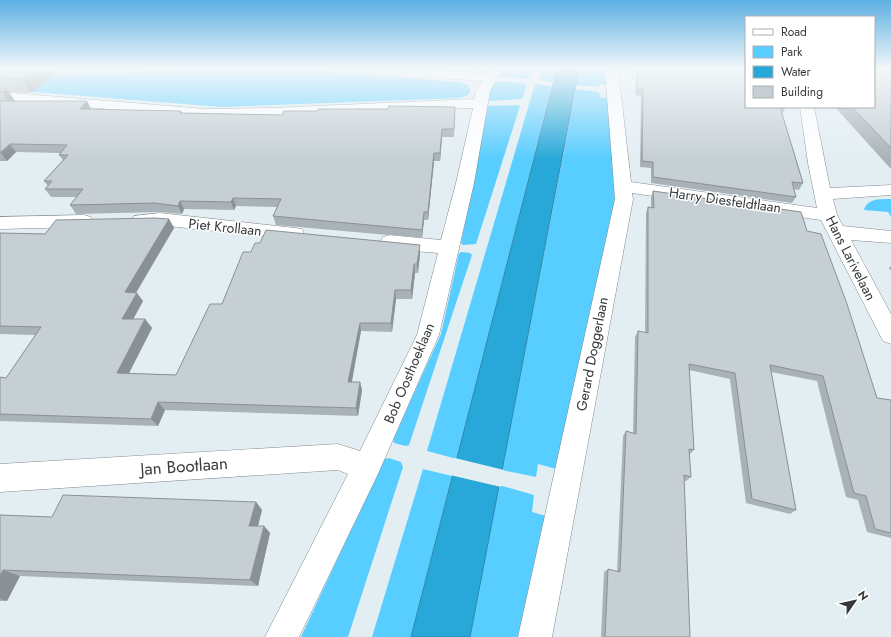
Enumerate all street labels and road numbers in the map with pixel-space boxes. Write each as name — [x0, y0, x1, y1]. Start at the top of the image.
street label: Harry Diesfeldtlaan — [668, 182, 782, 218]
street label: Hans Larivelaan — [821, 212, 881, 304]
street label: Piet Krollaan — [187, 213, 263, 241]
street label: Gerard Doggerlaan — [571, 295, 613, 413]
street label: Bob Oosthoeklaan — [379, 320, 439, 426]
street label: Jan Bootlaan — [137, 451, 229, 481]

